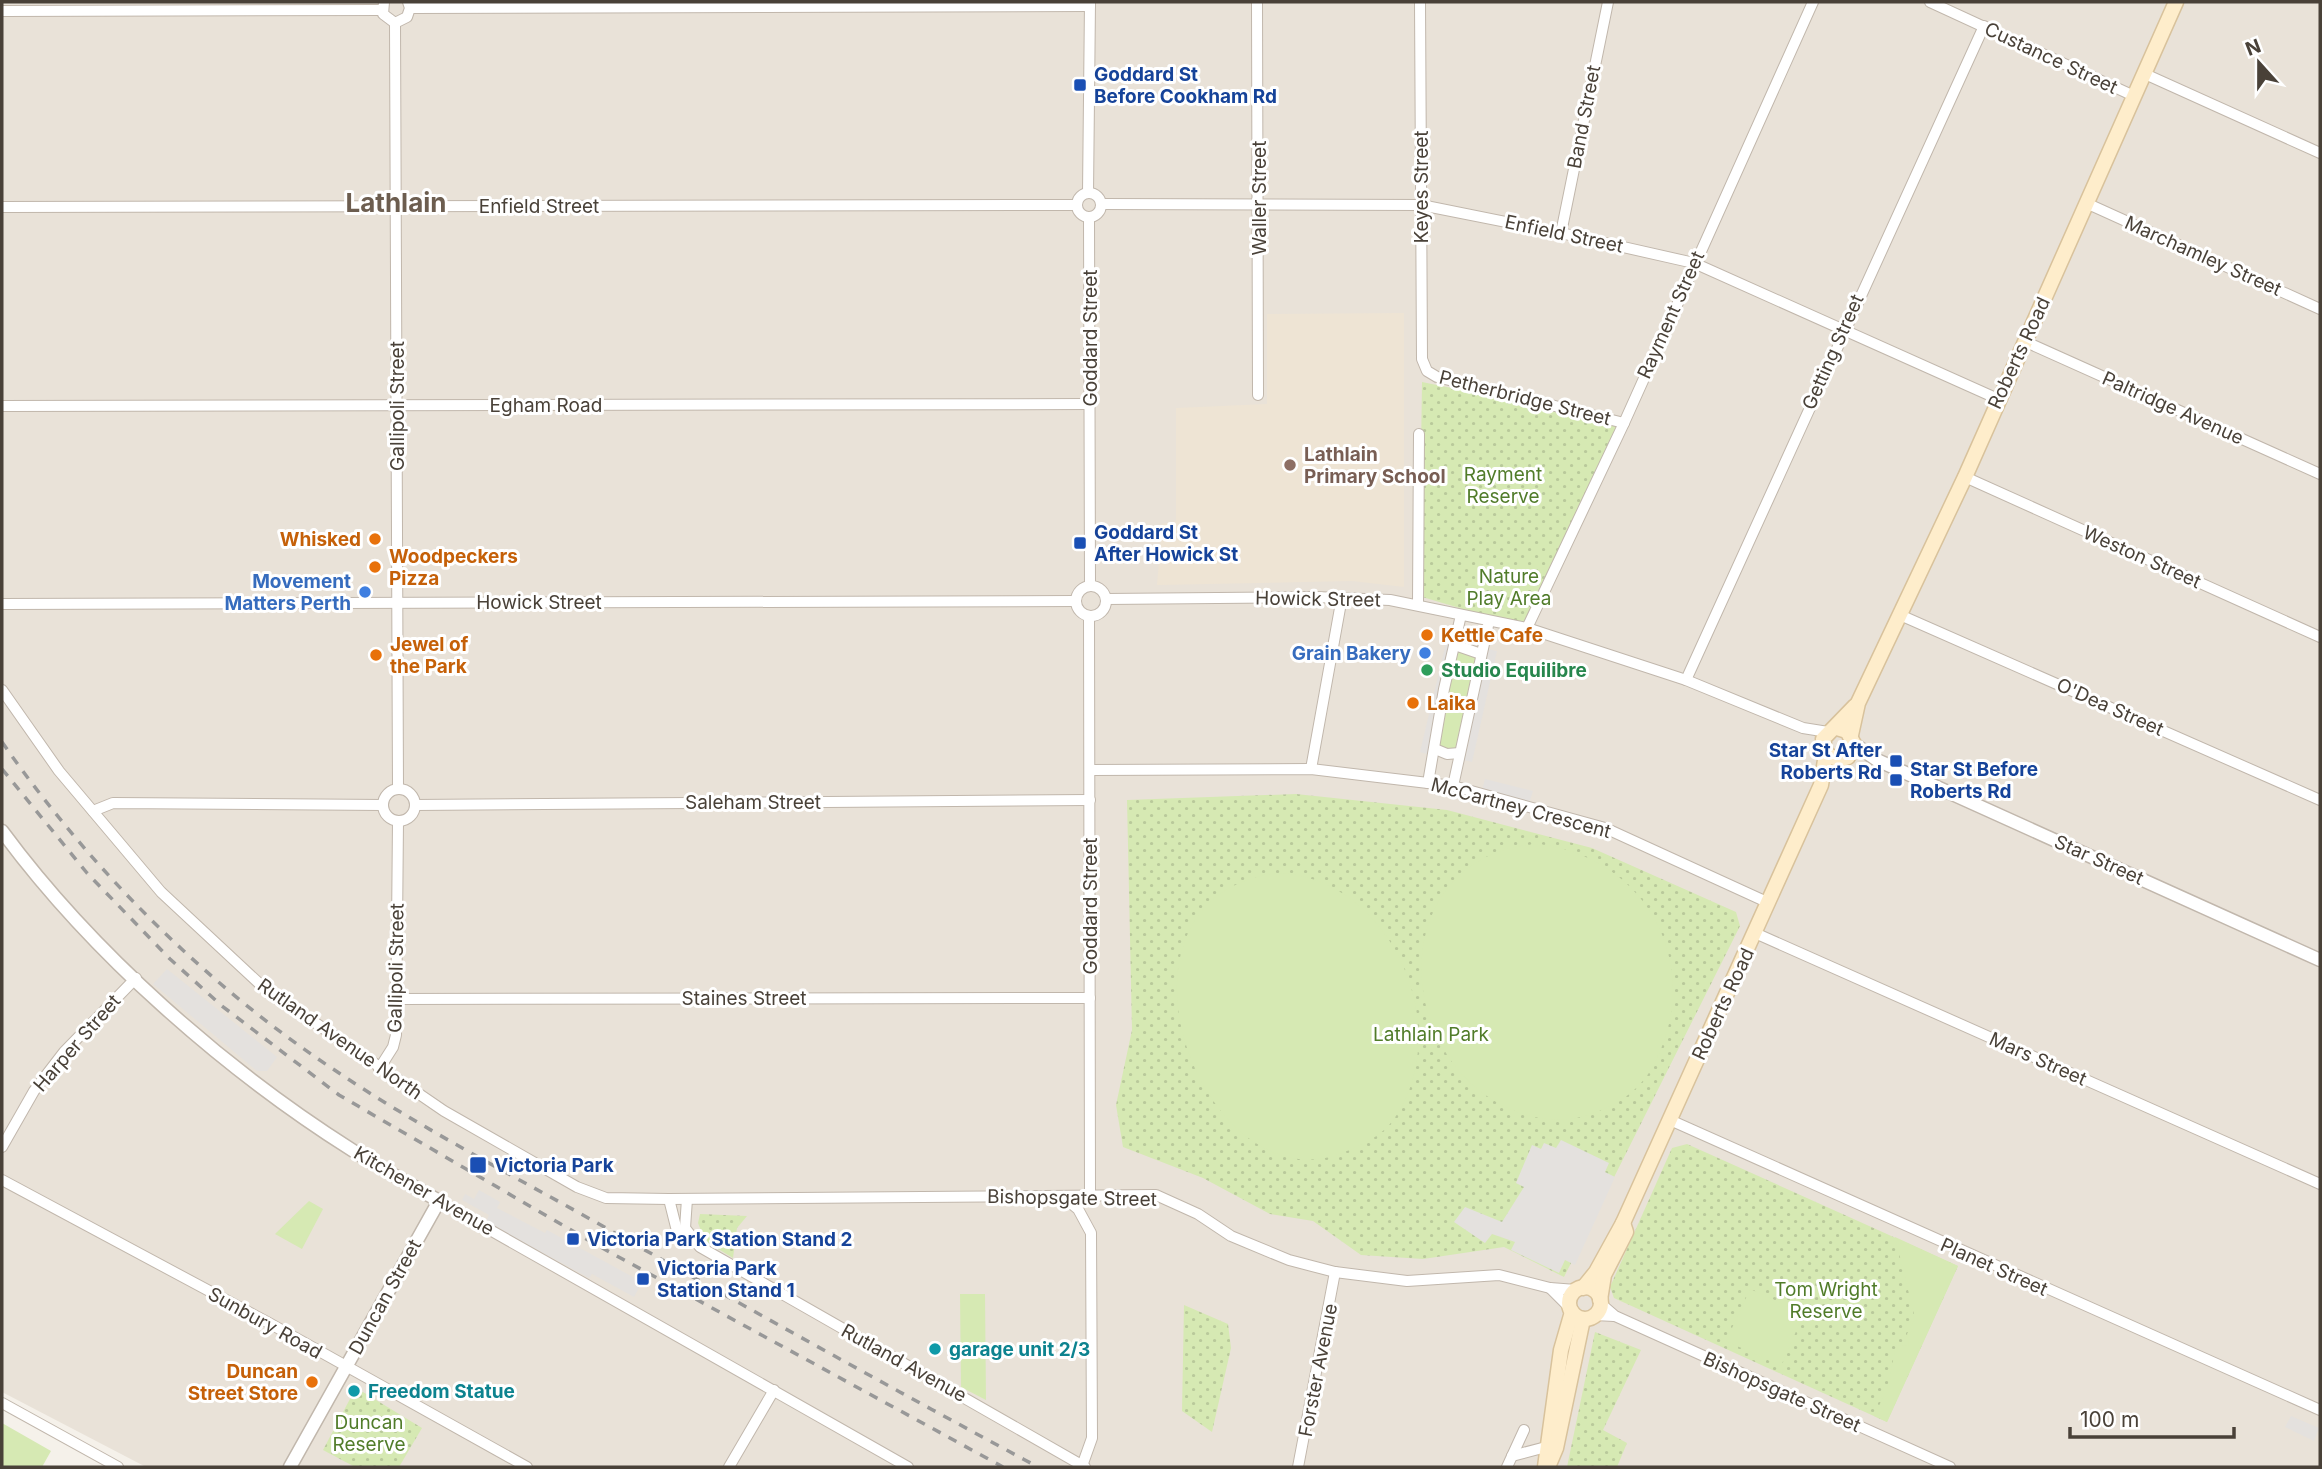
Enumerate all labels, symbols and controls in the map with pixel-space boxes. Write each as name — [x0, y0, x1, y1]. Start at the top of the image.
street label: Custance Street — [1981, 17, 2121, 99]
north arrow — [2224, 28, 2294, 98]
text: N — [2242, 34, 2264, 61]
place label: Goddard St Before Cookham Rd — [1094, 63, 1277, 108]
street label: Band Street — [1563, 63, 1605, 171]
marker: Goddard St Before Cookham Rd — [1072, 77, 1088, 93]
street label: Keyes Street — [1410, 130, 1433, 244]
street label: Waller Street — [1248, 141, 1271, 255]
district label: Lathlain — [346, 187, 446, 218]
street label: Enfield Street — [479, 195, 599, 218]
street label: Enfield Street — [1503, 210, 1625, 258]
street label: Marchamley Street — [2121, 211, 2285, 301]
street label: Rayment Street — [1633, 248, 1709, 382]
street label: Goddard Street — [1079, 270, 1102, 406]
street label: Getting Street — [1797, 291, 1869, 413]
street label: Roberts Road — [1983, 293, 2055, 413]
street label: Gallipoli Street — [386, 341, 409, 471]
street label: Petherbridge Street — [1437, 366, 1613, 430]
street label: Paltridge Avenue — [2099, 366, 2247, 450]
street label: Egham Road — [490, 394, 602, 417]
place label: Lathlain Primary School — [1304, 443, 1446, 488]
marker: Lathlain Primary School — [1282, 457, 1298, 473]
park label: Rayment Reserve — [1464, 463, 1542, 508]
place label: Goddard St After Howick St — [1094, 521, 1238, 566]
street label: Weston Street — [2080, 521, 2204, 593]
place label: Whisked — [280, 528, 361, 551]
marker: Whisked — [367, 531, 383, 547]
marker: Goddard St After Howick St — [1072, 535, 1088, 551]
place label: Woodpeckers Pizza — [389, 545, 518, 590]
marker: Woodpeckers Pizza — [367, 559, 383, 575]
park label: Nature Play Area — [1466, 565, 1552, 610]
place label: Movement Matters Perth — [225, 570, 351, 615]
marker: Movement Matters Perth — [357, 584, 373, 600]
street label: Howick Street — [1255, 586, 1381, 612]
street label: Howick Street — [476, 591, 602, 614]
place label: Kettle Cafe — [1441, 624, 1543, 647]
marker: Kettle Cafe — [1419, 627, 1435, 643]
place label: Jewel of the Park — [390, 633, 469, 678]
place label: Grain Bakery — [1292, 642, 1412, 665]
marker: Grain Bakery — [1417, 645, 1433, 661]
marker: Jewel of the Park — [368, 647, 384, 663]
place label: Studio Equilibre — [1441, 659, 1587, 682]
marker: Studio Equilibre — [1419, 662, 1435, 678]
street label: O'Dea Street — [2053, 673, 2167, 741]
place label: Laika — [1427, 692, 1476, 715]
marker: Laika — [1405, 695, 1421, 711]
place label: Star St After Roberts Rd — [1769, 739, 1882, 784]
marker: Star St After Roberts Rd — [1888, 753, 1904, 769]
place label: Star St Before Roberts Rd — [1910, 758, 2038, 803]
marker: Star St Before Roberts Rd — [1888, 772, 1904, 788]
street label: McCartney Crescent — [1428, 773, 1614, 843]
street label: Saleham Street — [685, 791, 821, 814]
street label: Star Street — [2051, 830, 2147, 890]
street label: Goddard Street — [1079, 838, 1102, 974]
street label: Gallipoli Street — [383, 903, 409, 1033]
street label: Roberts Road — [1687, 944, 1759, 1064]
street label: Rutland Avenue North — [253, 973, 427, 1105]
street label: Staines Street — [681, 987, 807, 1010]
street label: Harper Street — [29, 990, 125, 1096]
park label: Lathlain Park — [1373, 1023, 1490, 1046]
street label: Mars Street — [1986, 1027, 2090, 1091]
street label: Kitchener Avenue — [350, 1141, 498, 1241]
place label: Victoria Park — [494, 1154, 614, 1177]
marker: Victoria Park — [468, 1155, 488, 1175]
street label: Bishopsgate Street — [987, 1185, 1157, 1211]
place label: Victoria Park Station Stand 2 — [587, 1228, 853, 1251]
marker: Victoria Park Station Stand 2 — [565, 1231, 581, 1247]
street label: Planet Street — [1937, 1233, 2051, 1301]
street label: Duncan Street — [344, 1235, 426, 1359]
place label: Victoria Park Station Stand 1 — [657, 1257, 795, 1302]
marker: Victoria Park Station Stand 1 — [635, 1271, 651, 1287]
park label: Tom Wright Reserve — [1774, 1278, 1878, 1323]
street label: Sunbury Road — [204, 1282, 326, 1364]
street label: Forster Avenue — [1294, 1301, 1342, 1439]
street label: Rutland Avenue — [837, 1319, 971, 1407]
place label: garage unit 2/3 — [949, 1338, 1090, 1361]
marker: garage unit 2/3 — [927, 1341, 943, 1357]
street label: Bishopsgate Street — [1700, 1347, 1864, 1437]
place label: Duncan Street Store — [188, 1360, 298, 1405]
marker: Duncan Street Store — [304, 1374, 320, 1390]
place label: Freedom Statue — [368, 1380, 515, 1403]
marker: Freedom Statue — [346, 1383, 362, 1399]
scale bar — [2070, 1396, 2234, 1440]
text: 100 m — [2080, 1407, 2139, 1432]
park label: Duncan Reserve — [333, 1411, 405, 1456]

